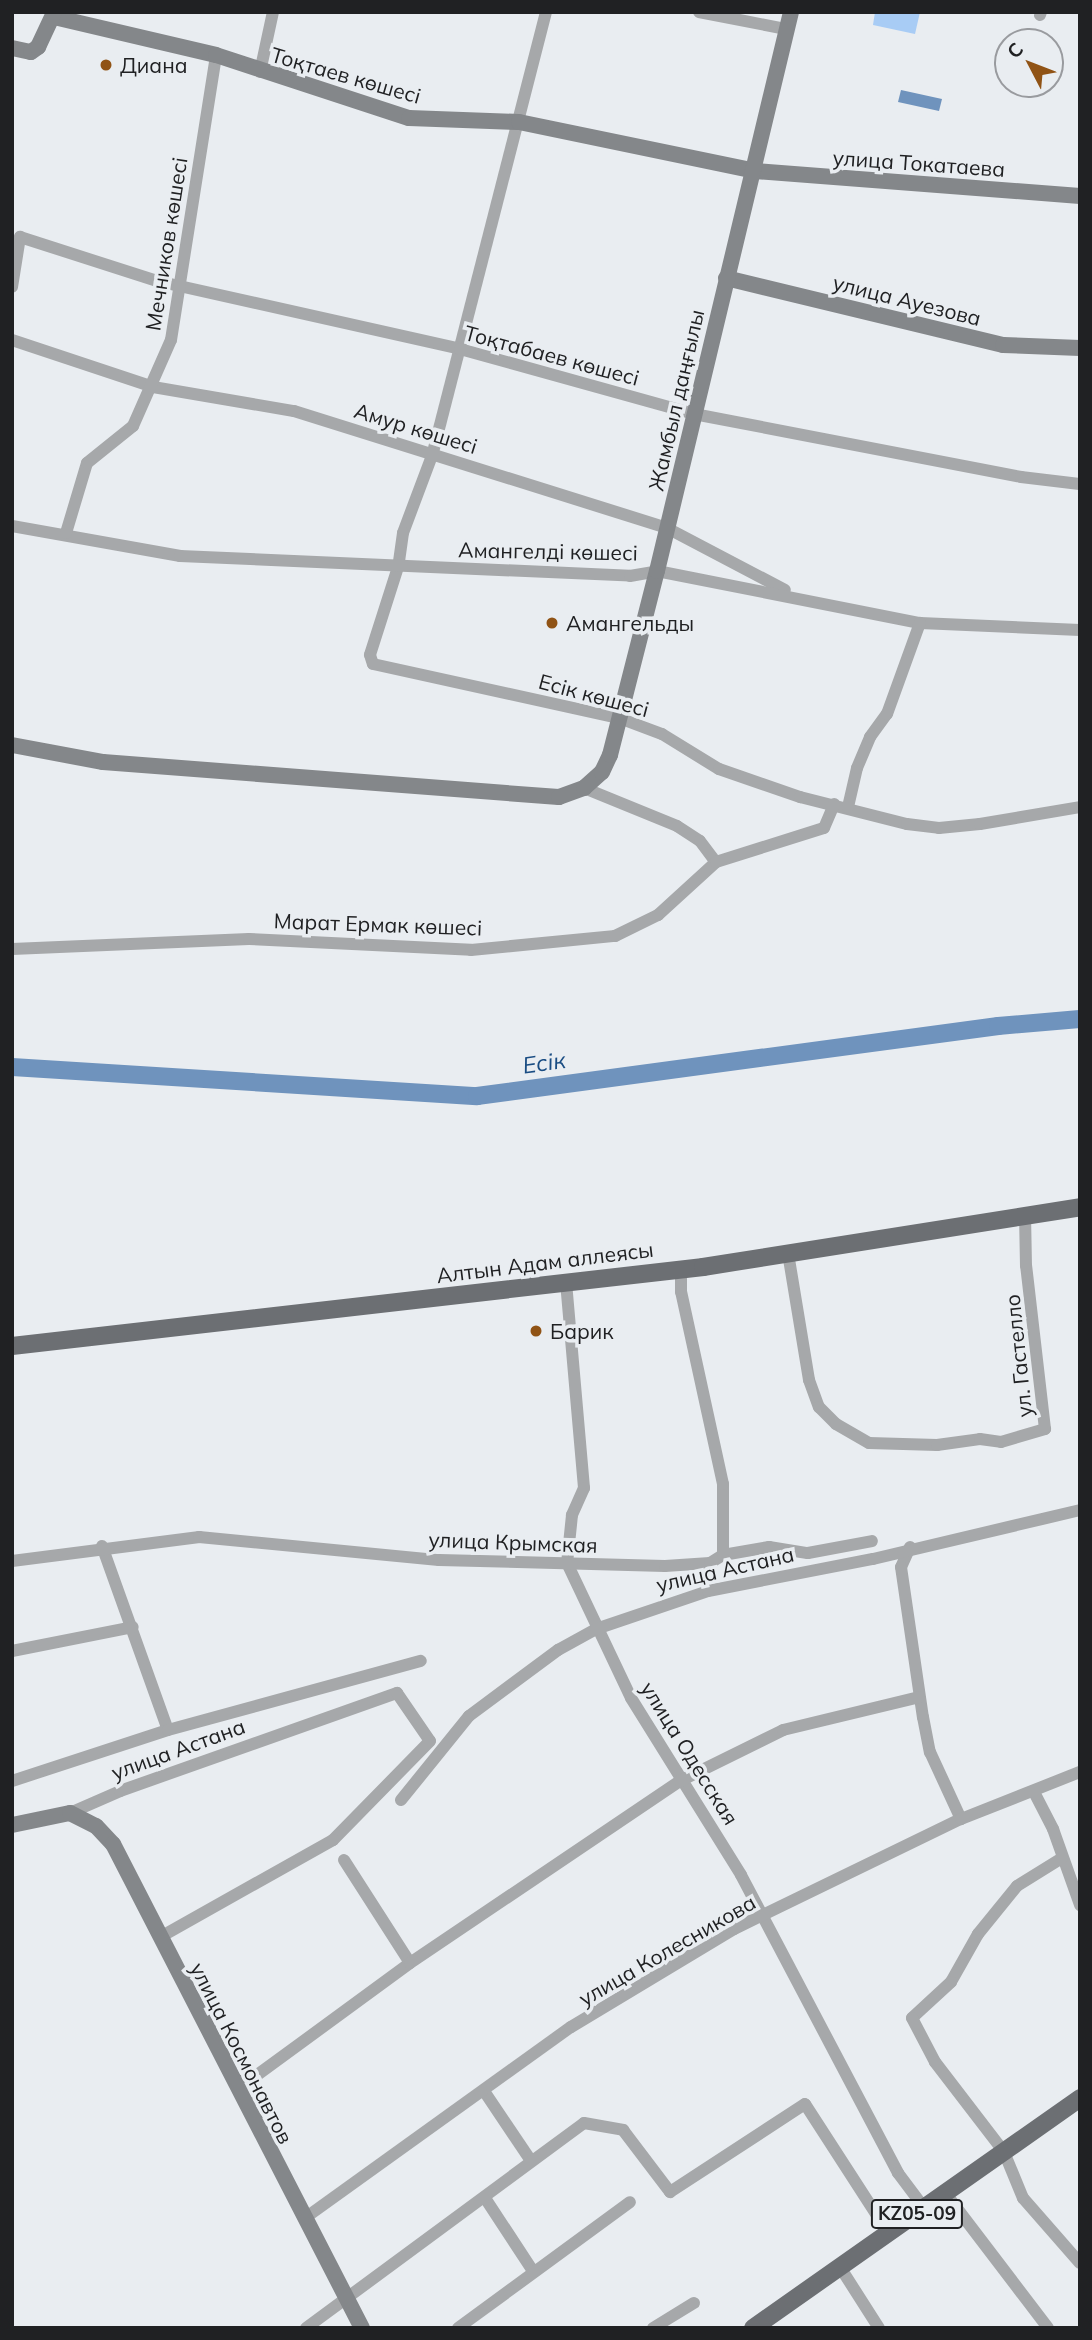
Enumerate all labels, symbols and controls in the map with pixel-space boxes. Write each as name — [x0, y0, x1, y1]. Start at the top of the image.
north arrow — [994, 28, 1064, 98]
text: С — [1002, 37, 1028, 63]
street label: Тоқтаев көшесі — [268, 42, 424, 108]
place label: Диана — [120, 52, 188, 78]
marker: Диана — [98, 57, 114, 73]
street label: улица Токатаева — [832, 144, 1006, 182]
street label: Мечников көшесі — [140, 155, 192, 333]
street label: улица Ауезова — [830, 269, 984, 331]
street label: Жамбыл даңғылы — [643, 307, 709, 493]
street label: Тоқтабаев көшесі — [462, 320, 642, 390]
street label: Амур көшесі — [351, 397, 481, 459]
street label: Амангелді көшесі — [458, 537, 638, 565]
place label: Амангельды — [566, 610, 694, 636]
marker: Амангельды — [544, 615, 560, 631]
street label: Есік көшесі — [536, 668, 652, 722]
street label: Марат Ермак көшесі — [273, 908, 483, 940]
water label: Есік — [521, 1046, 567, 1080]
street label: Алтын Адам аллеясы — [435, 1236, 655, 1288]
street label: ул. Гастелло — [999, 1293, 1037, 1419]
place label: Барик — [550, 1318, 614, 1344]
marker: Барик — [528, 1323, 544, 1339]
street label: улица Крымская — [428, 1526, 598, 1558]
street label: улица Астана — [654, 1541, 796, 1597]
street label: улица Одесская — [636, 1677, 744, 1829]
street label: улица Астана — [108, 1713, 248, 1785]
street label: улица Колесникова — [574, 1889, 760, 2011]
street label: улица Космонавтов — [185, 1958, 299, 2148]
road number: KZ05-09 — [870, 2198, 964, 2230]

